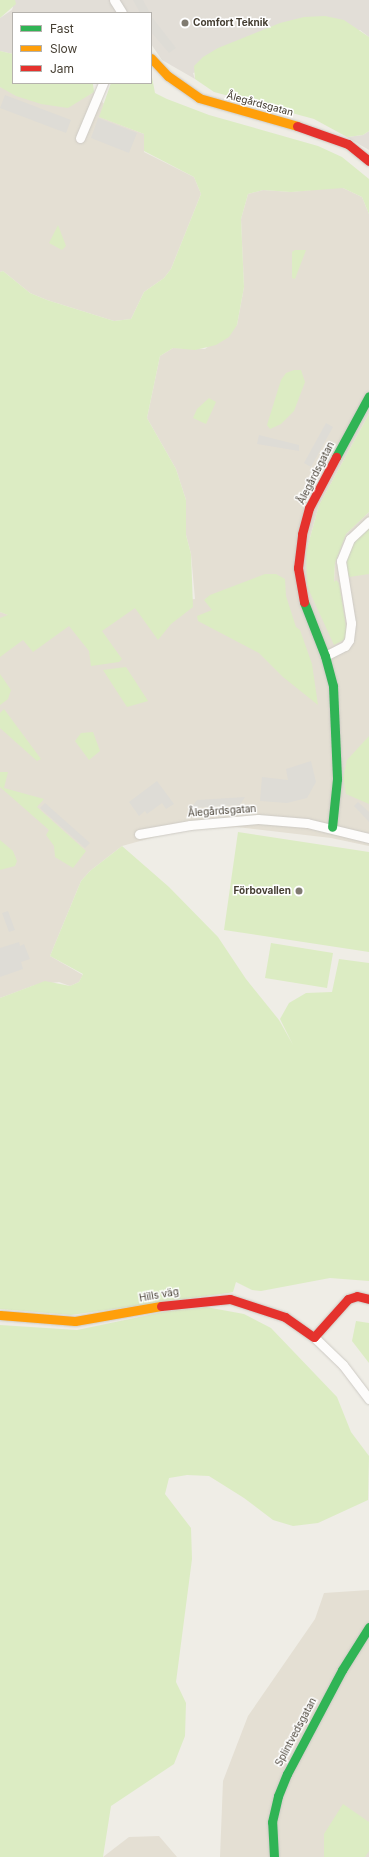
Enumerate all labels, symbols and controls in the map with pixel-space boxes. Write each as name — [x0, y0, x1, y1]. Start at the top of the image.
legend — [12, 12, 152, 84]
place label: Comfort Teknik — [193, 17, 268, 29]
marker: Comfort Teknik — [180, 18, 190, 28]
text: Fast — [50, 21, 74, 36]
text: Slow — [50, 41, 77, 56]
text: Jam — [50, 61, 74, 76]
street label: Ålegårdsgatan — [225, 89, 295, 119]
street label: Ålegårdsgatan — [295, 440, 337, 506]
street label: Ålegårdsgatan — [187, 803, 257, 819]
place label: Förbovallen — [233, 885, 291, 897]
marker: Förbovallen — [294, 886, 304, 896]
street label: Hills väg — [138, 1286, 180, 1304]
street label: Splintvedsgatan — [273, 1696, 319, 1768]

